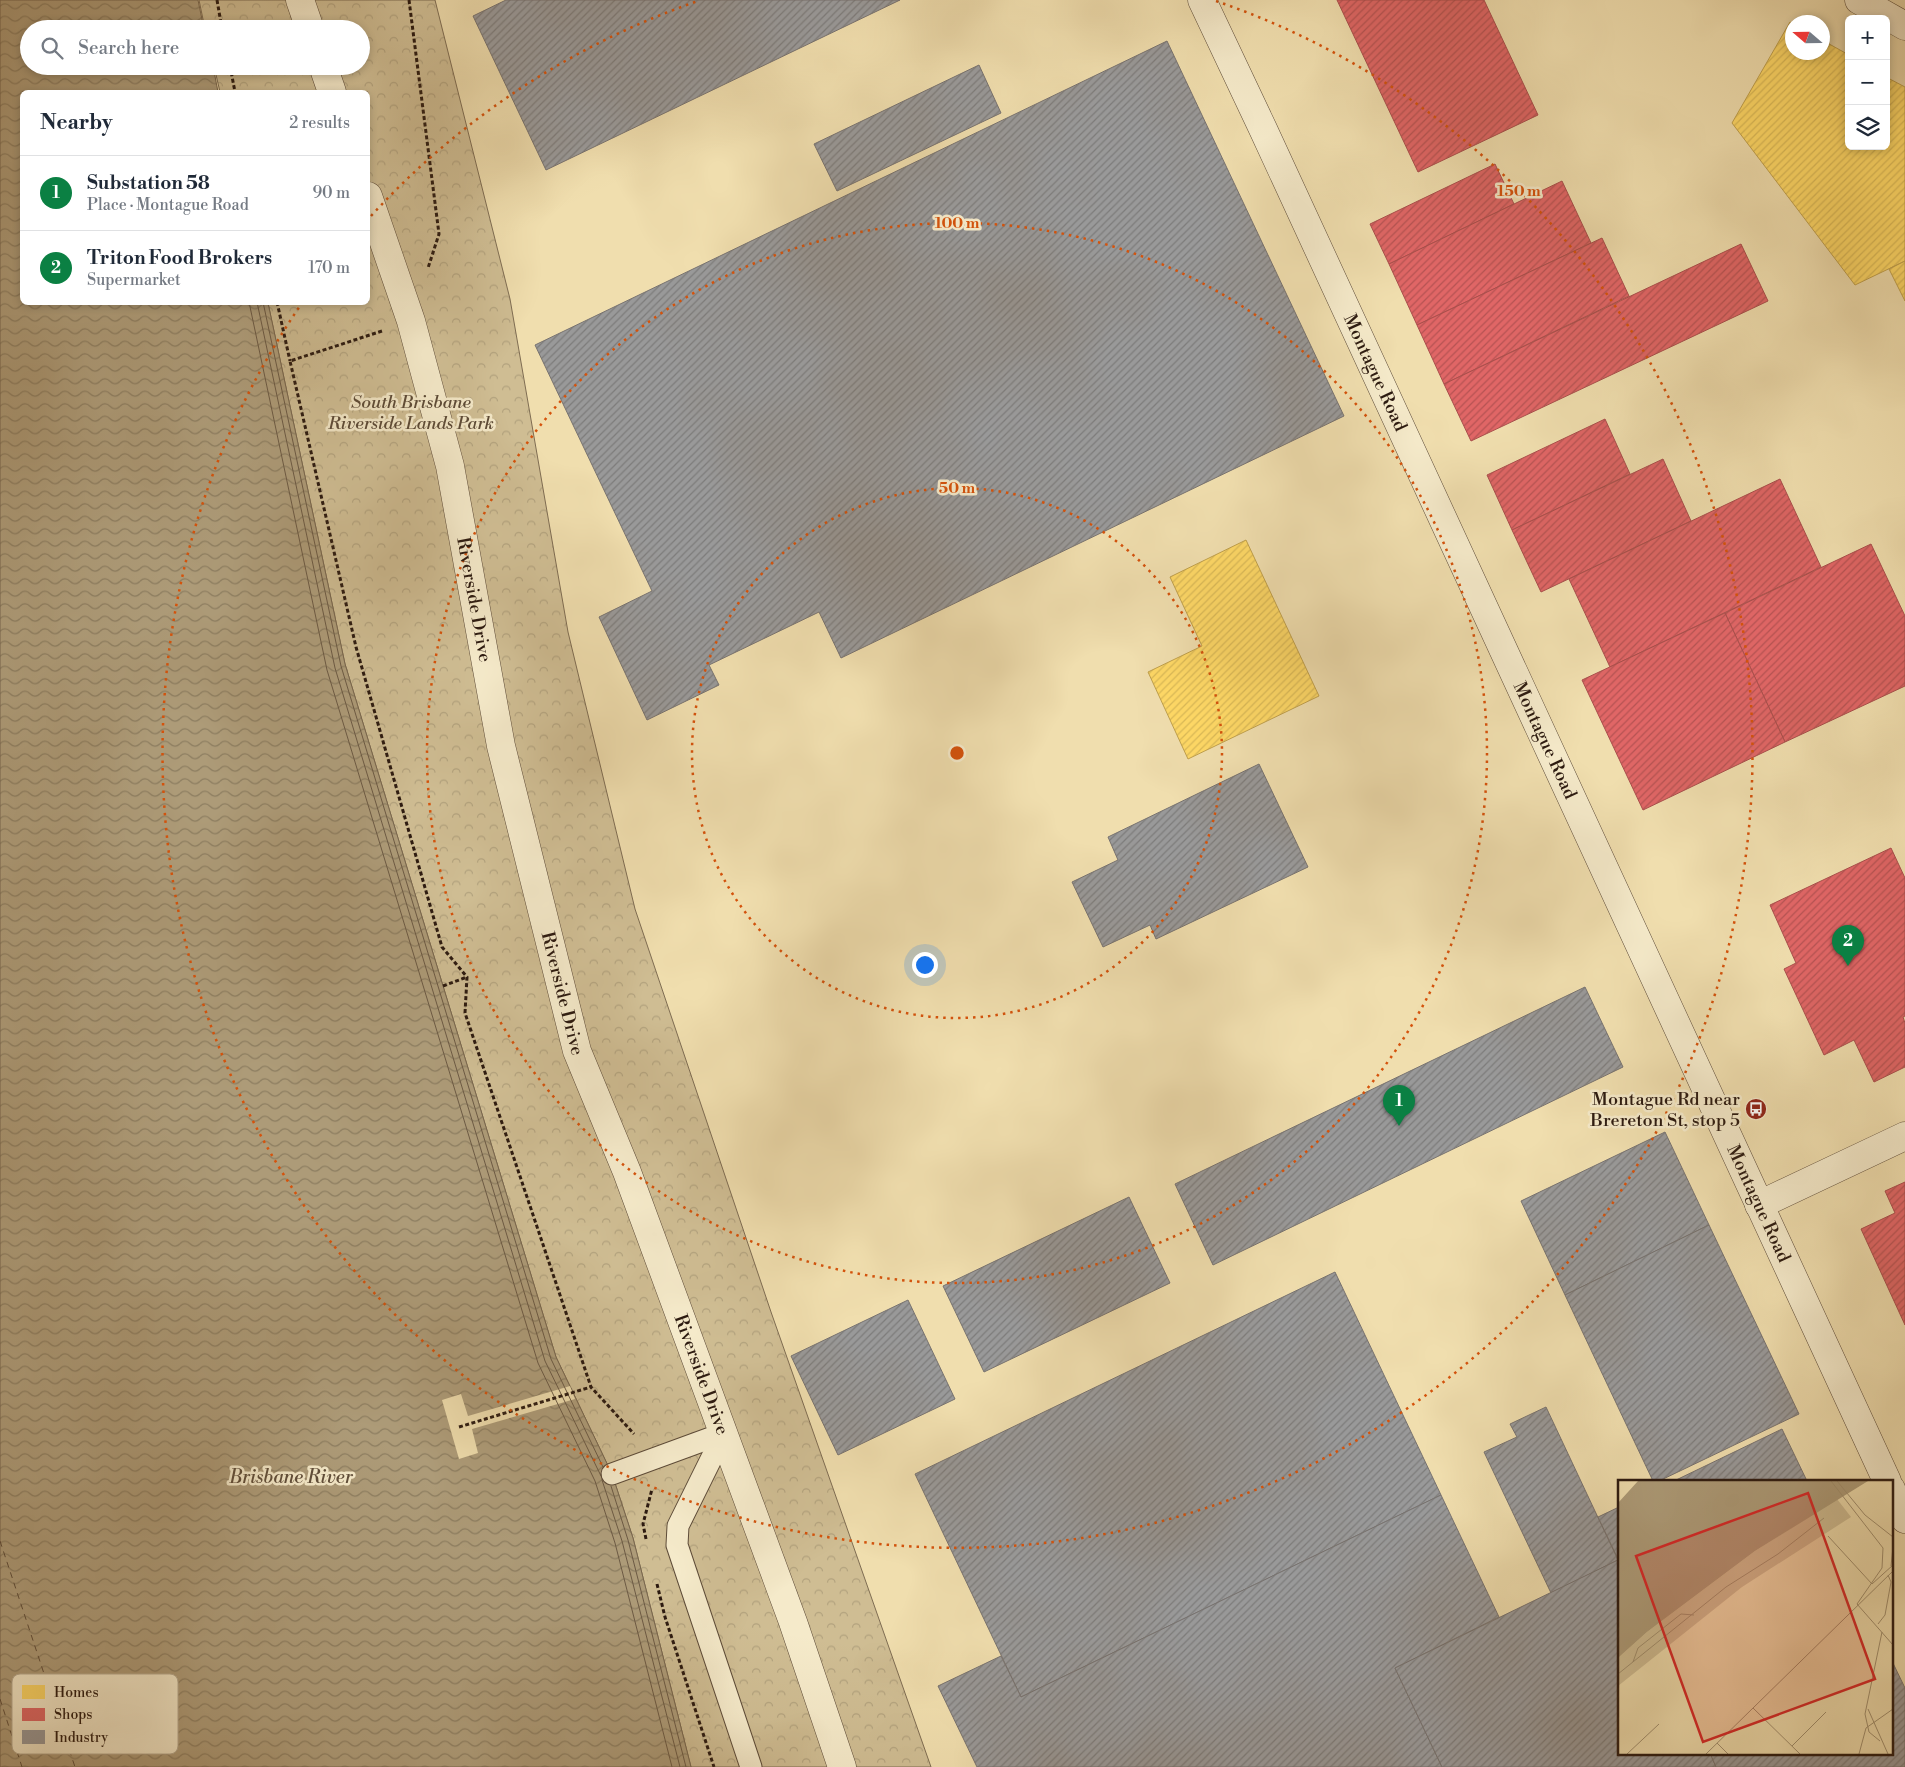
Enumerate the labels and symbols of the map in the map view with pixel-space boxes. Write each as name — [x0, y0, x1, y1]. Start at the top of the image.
north arrow — [1785, 15, 1830, 60]
text: 150 m — [1497, 182, 1541, 201]
text: 100 m — [935, 214, 980, 233]
street label: Montague Road — [1338, 310, 1412, 436]
park label: South Brisbane Riverside Lands Park — [327, 391, 494, 435]
text: 50 m — [939, 479, 975, 498]
street label: Riverside Drive — [451, 535, 496, 664]
street label: Montague Road — [1508, 678, 1582, 804]
centre of rings — [948, 744, 966, 762]
pin: 2 — [1832, 925, 1864, 966]
street label: Riverside Drive — [536, 929, 589, 1058]
your location — [912, 952, 938, 978]
pin: 1 — [1383, 1085, 1415, 1126]
place label: Montague Rd near Brereton St, stop 5 — [1589, 1088, 1740, 1132]
bus stop icon: Montague Rd near Brereton St, stop 5 — [1744, 1097, 1768, 1121]
street label: Montague Road — [1721, 1141, 1796, 1267]
street label: Riverside Drive — [668, 1311, 734, 1438]
water label: Brisbane River — [228, 1465, 354, 1489]
inset map — [1618, 1480, 1892, 1754]
legend — [12, 1674, 178, 1754]
text: Homes — [54, 1684, 99, 1702]
text: Shops — [54, 1706, 92, 1724]
text: Industry — [54, 1729, 108, 1747]

